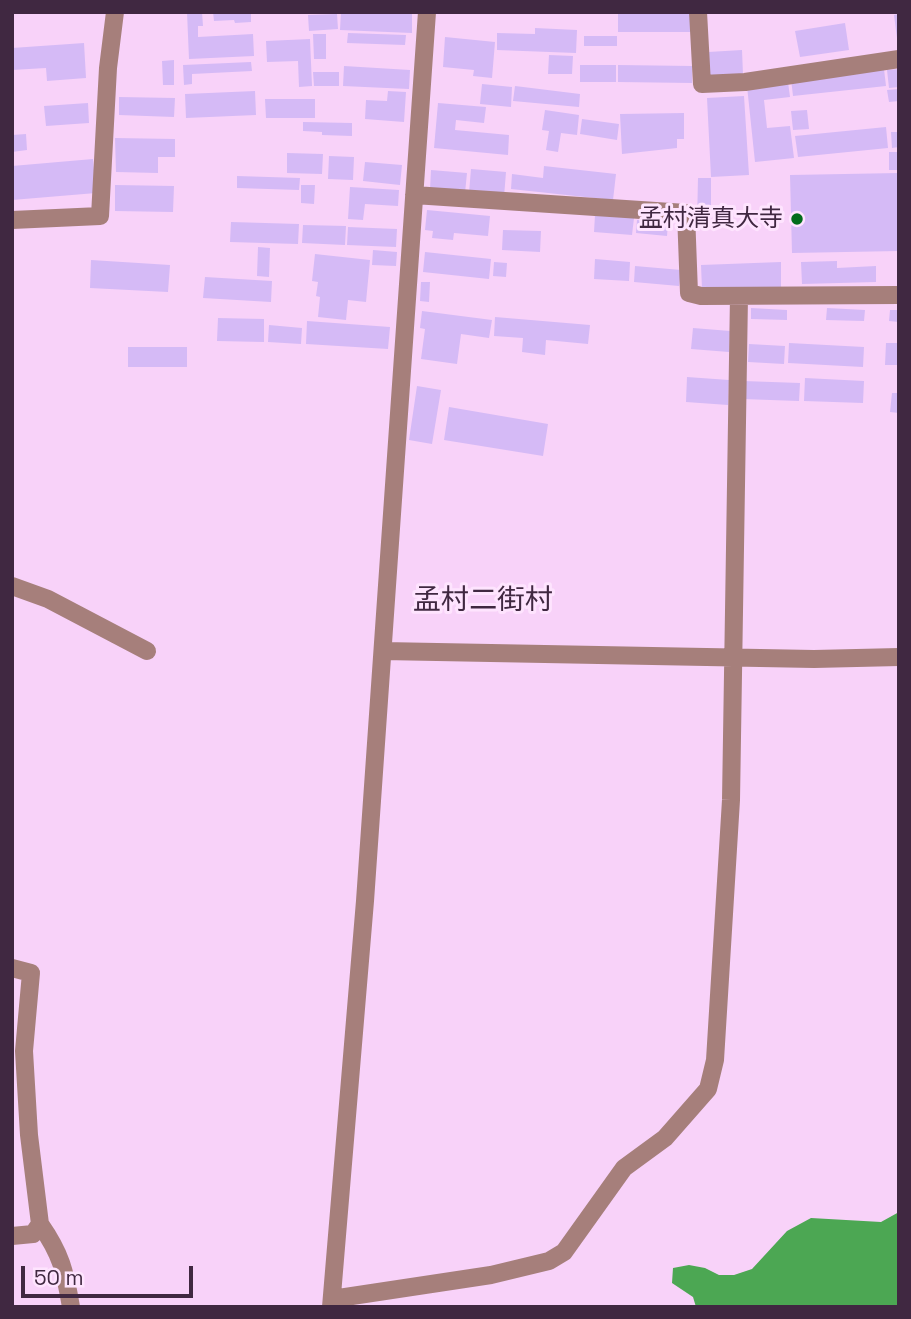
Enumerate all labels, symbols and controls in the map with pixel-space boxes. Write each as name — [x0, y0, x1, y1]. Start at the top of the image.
place label: 孟村清真大寺 — [639, 205, 783, 233]
marker: 孟村清真大寺 — [789, 211, 805, 227]
district label: 孟村二街村 — [413, 584, 553, 618]
scale bar — [24, 1252, 196, 1296]
text: 50 m — [34, 1264, 84, 1291]

